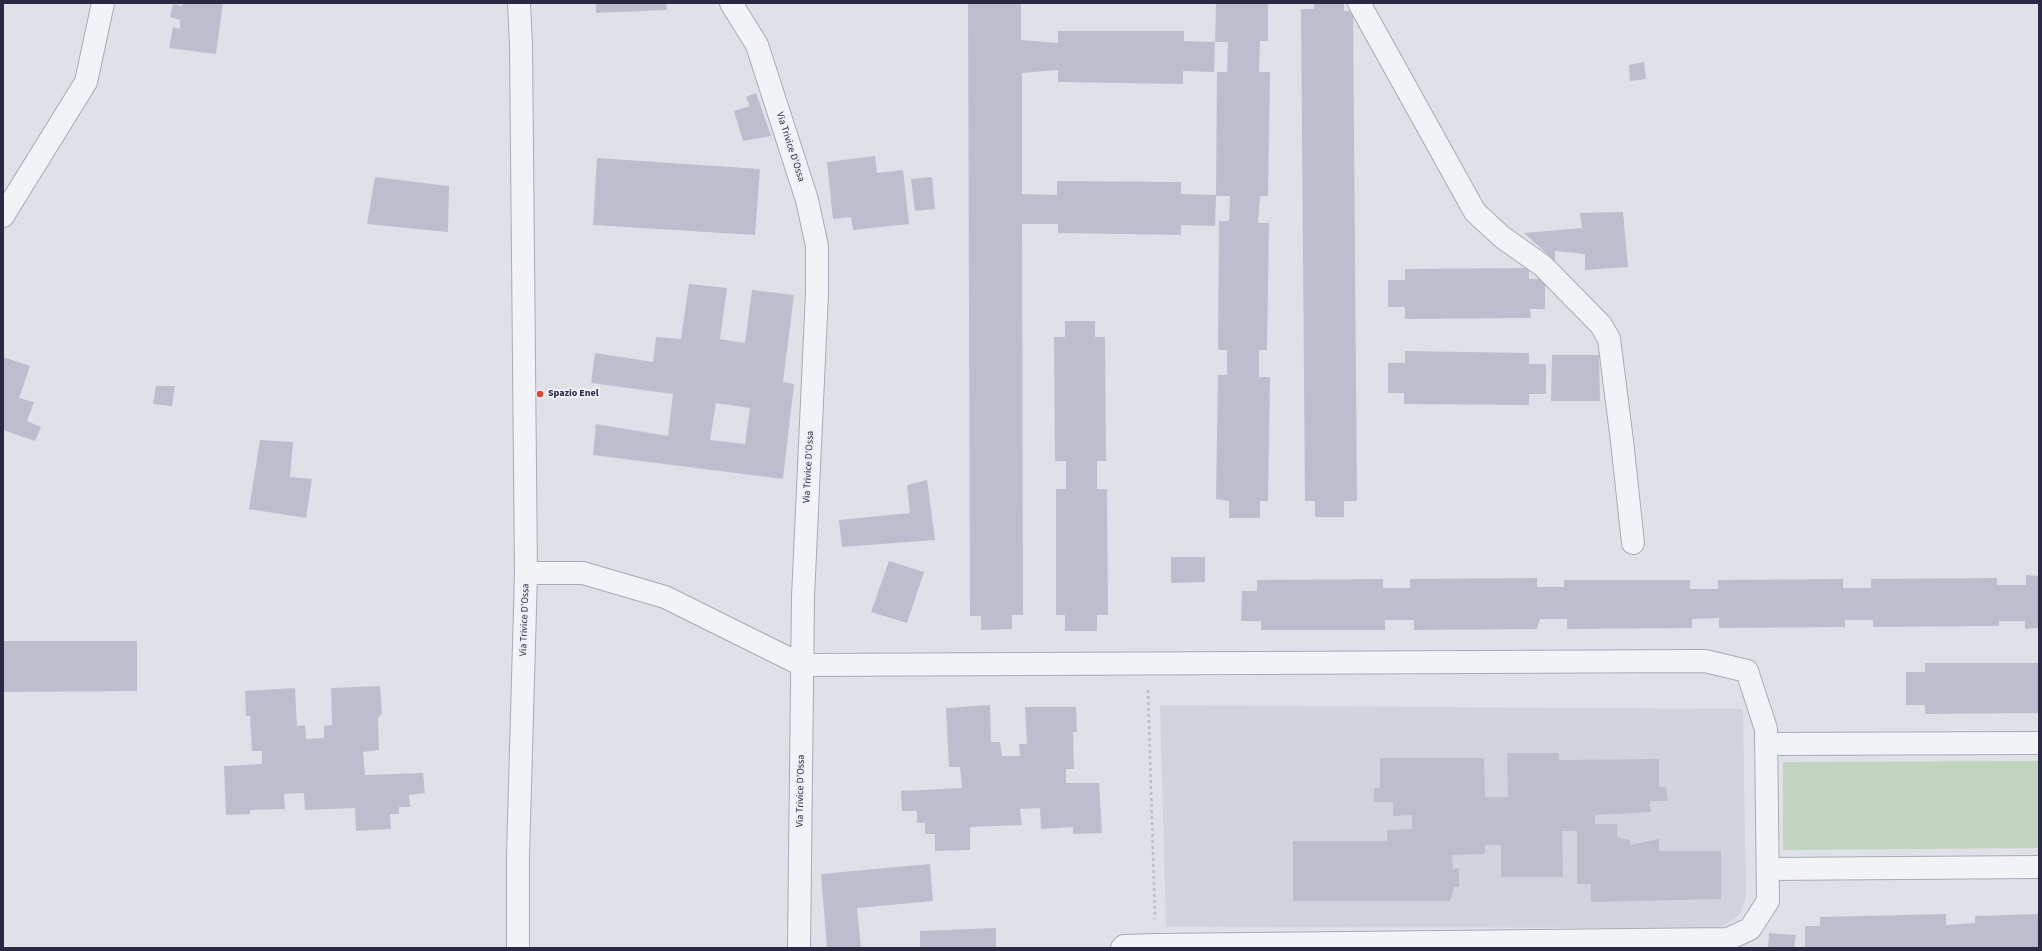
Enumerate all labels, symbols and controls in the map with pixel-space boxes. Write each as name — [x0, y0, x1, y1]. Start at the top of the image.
street label: Via Trivice D'Ossa — [773, 111, 807, 183]
place label: Spazio Enel — [548, 388, 599, 400]
marker: Spazio Enel — [535, 389, 545, 399]
street label: Via Trivice D'Ossa — [801, 430, 817, 504]
street label: Via Trivice D'Ossa — [518, 584, 532, 656]
street label: Via Trivice D'Ossa — [794, 755, 808, 827]

